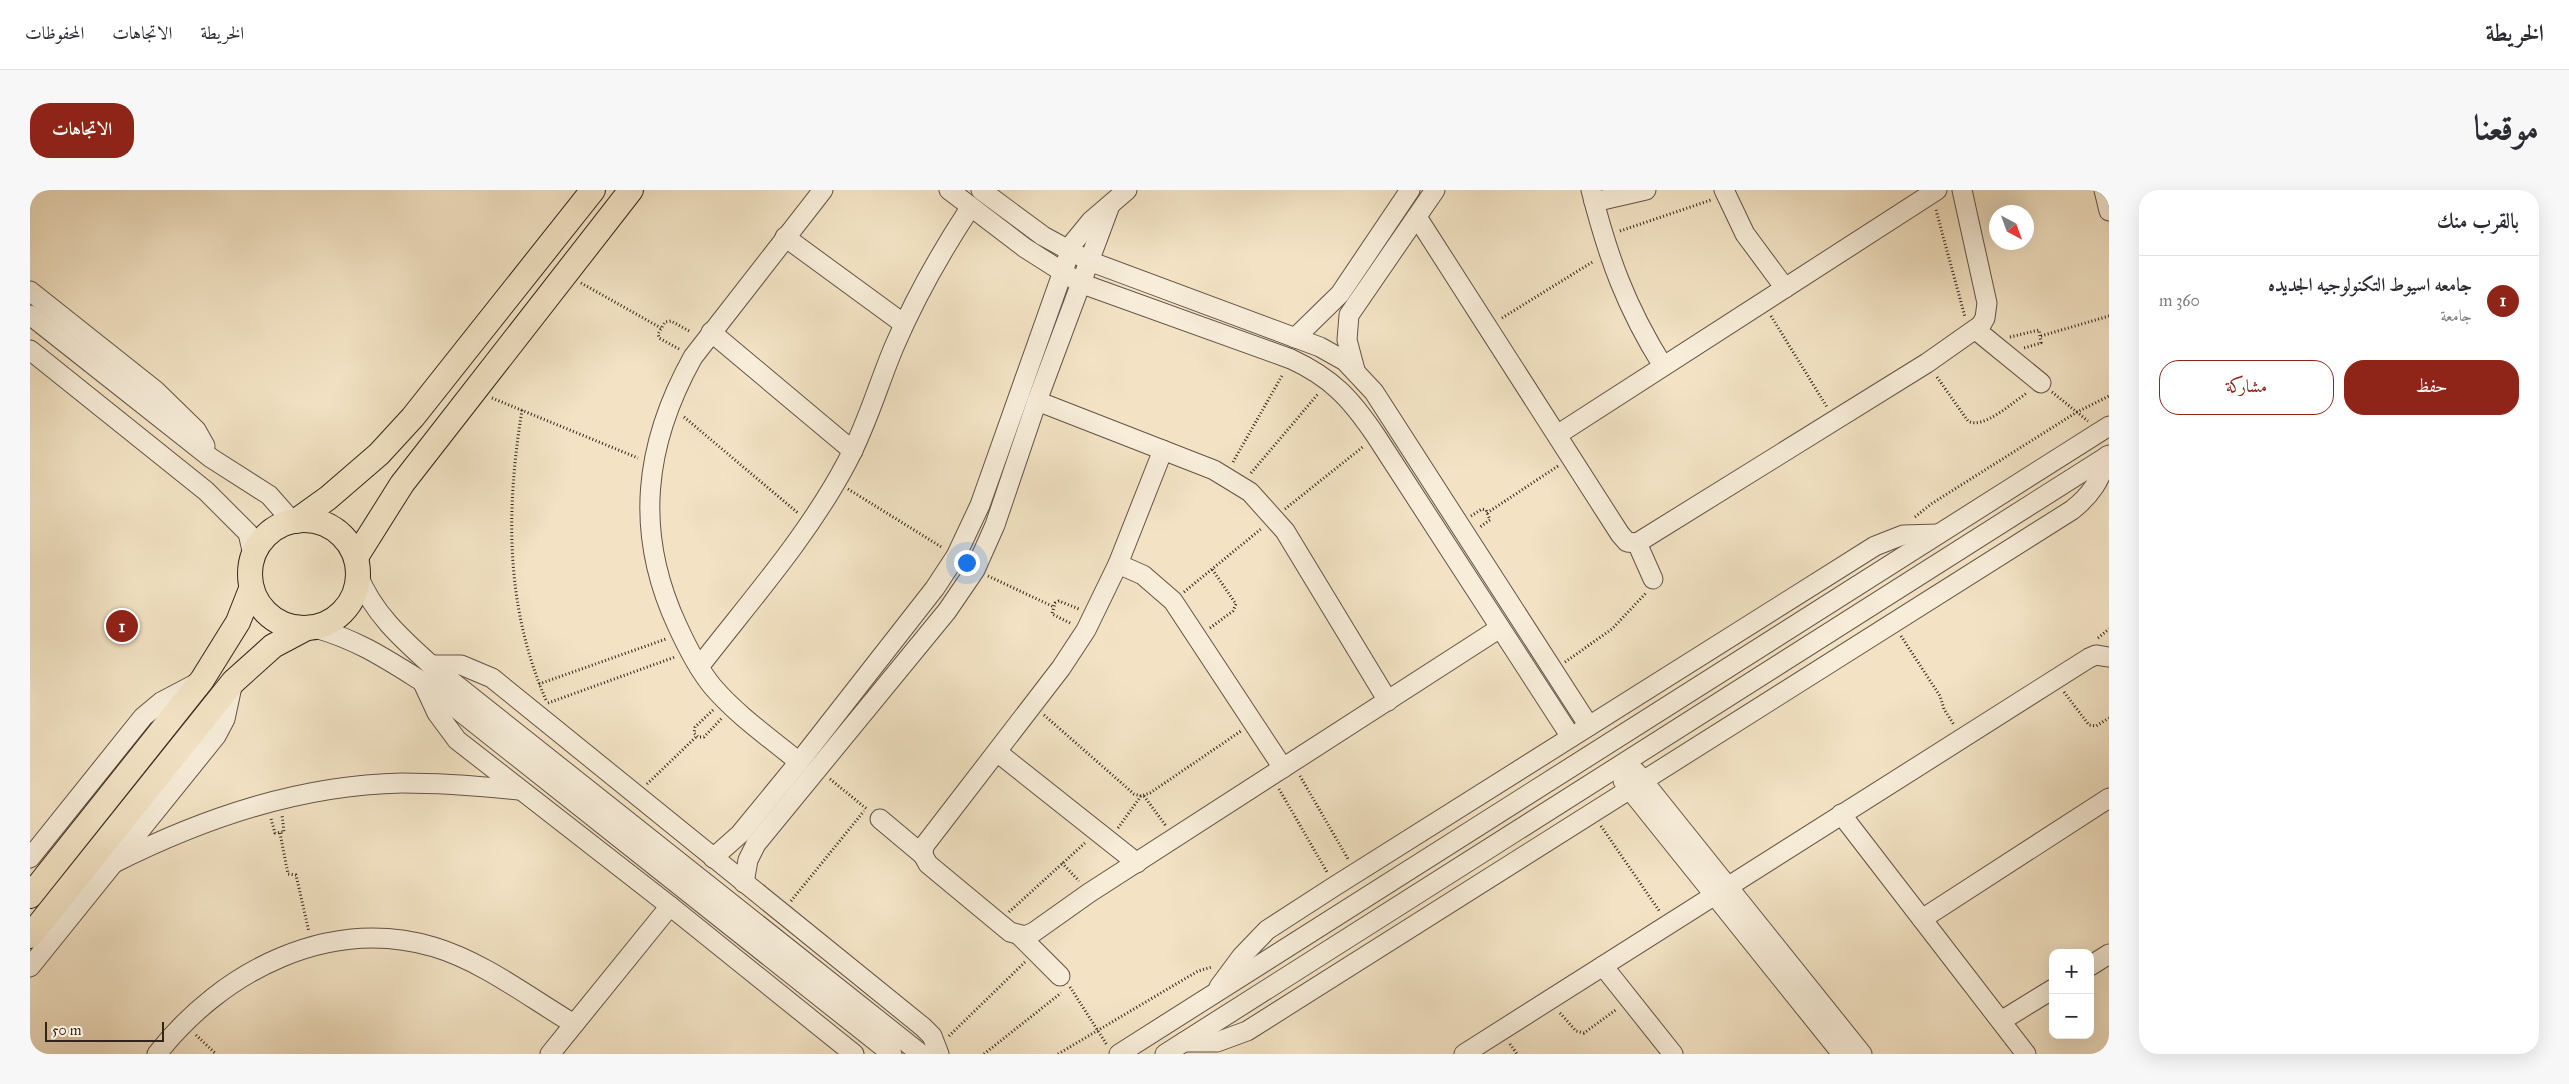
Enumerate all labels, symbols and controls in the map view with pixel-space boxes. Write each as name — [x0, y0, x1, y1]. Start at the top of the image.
text: الخريطة — [2486, 18, 2544, 48]
text: المحفوظات — [25, 22, 84, 44]
text: الاتجاهات — [112, 22, 172, 44]
text: الخريطة — [200, 22, 244, 44]
button: الاتجاهات — [30, 103, 134, 158]
text: موقعنا — [2474, 106, 2539, 149]
north arrow — [1989, 205, 2034, 250]
text: بالقرب منك — [2437, 208, 2519, 234]
text: جامعه اسيوط التكنولوجيه الجديده — [2268, 273, 2472, 296]
text: 360 m — [2159, 291, 2200, 310]
text: 1 — [2500, 291, 2506, 310]
text: جامعة — [2440, 306, 2472, 325]
button: مشاركة — [2159, 360, 2334, 415]
button: حفظ — [2344, 360, 2519, 415]
your location — [954, 550, 980, 576]
pin: 1 — [106, 607, 138, 645]
map controls — [2049, 949, 2094, 1039]
button: + — [2049, 949, 2094, 994]
button: − — [2049, 994, 2094, 1039]
scale bar — [45, 1019, 164, 1042]
text: 50 m — [52, 1022, 81, 1039]

